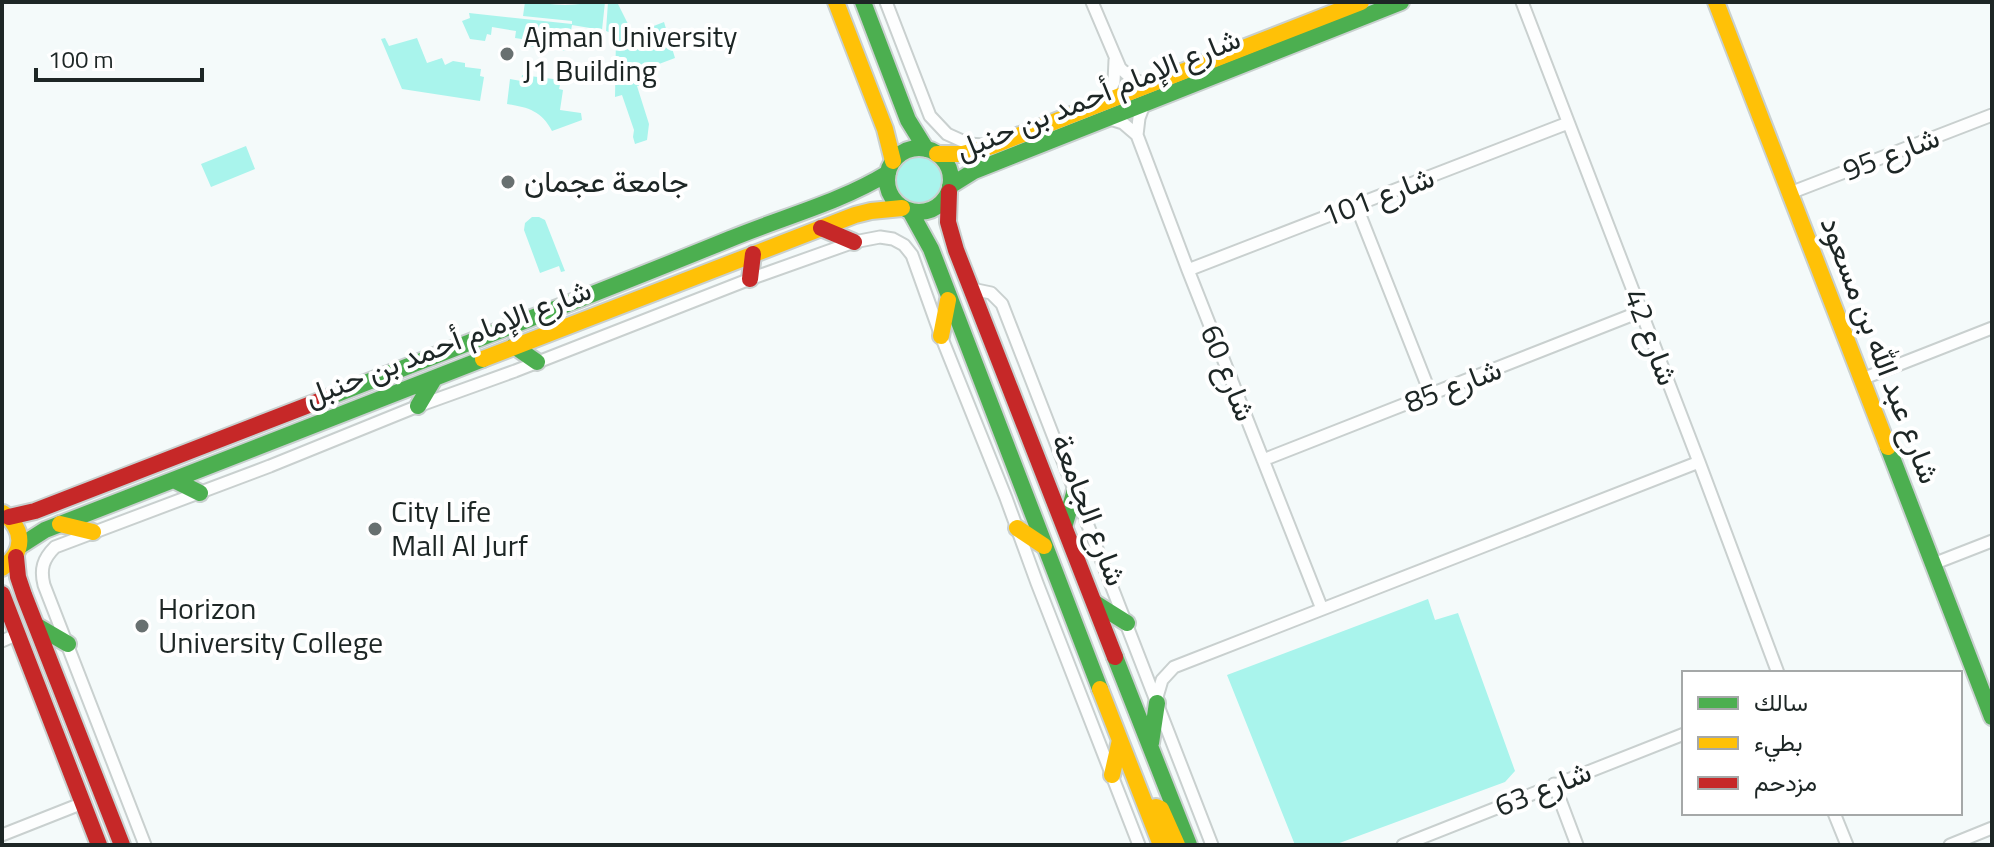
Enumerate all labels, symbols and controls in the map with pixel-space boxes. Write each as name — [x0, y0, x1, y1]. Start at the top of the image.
place label: Ajman University J1 Building — [523, 13, 738, 93]
street label: شارع الإمام أحمد بن حنبل — [948, 15, 1247, 171]
scale bar — [36, 32, 202, 82]
text: 100 m — [48, 41, 114, 77]
marker: Ajman University J1 Building — [498, 45, 516, 63]
street label: شارع 95 — [1835, 114, 1946, 193]
street label: شارع 101 — [1315, 154, 1441, 239]
place label: جامعة عجمان — [524, 158, 689, 204]
marker: جامعة عجمان — [499, 173, 517, 191]
street label: شارع عبد الله بن مسعود — [1809, 209, 1953, 490]
street label: شارع الإمام أحمد بن حنبل — [298, 266, 598, 418]
street label: شارع 42 — [1612, 281, 1691, 392]
street label: شارع 60 — [1189, 317, 1269, 428]
street label: شارع 85 — [1397, 346, 1508, 425]
street label: شارع الجامعة — [1040, 427, 1140, 592]
place label: City Life Mall Al Jurf — [391, 488, 528, 568]
marker: City Life Mall Al Jurf — [366, 520, 384, 538]
place label: Horizon University College — [158, 585, 383, 665]
marker: Horizon University College — [133, 617, 151, 635]
legend — [1682, 671, 1962, 815]
text: سالك — [1754, 684, 1808, 720]
text: بطيء — [1754, 724, 1803, 762]
street label: شارع 63 — [1487, 748, 1598, 828]
text: مزدحم — [1754, 764, 1817, 800]

